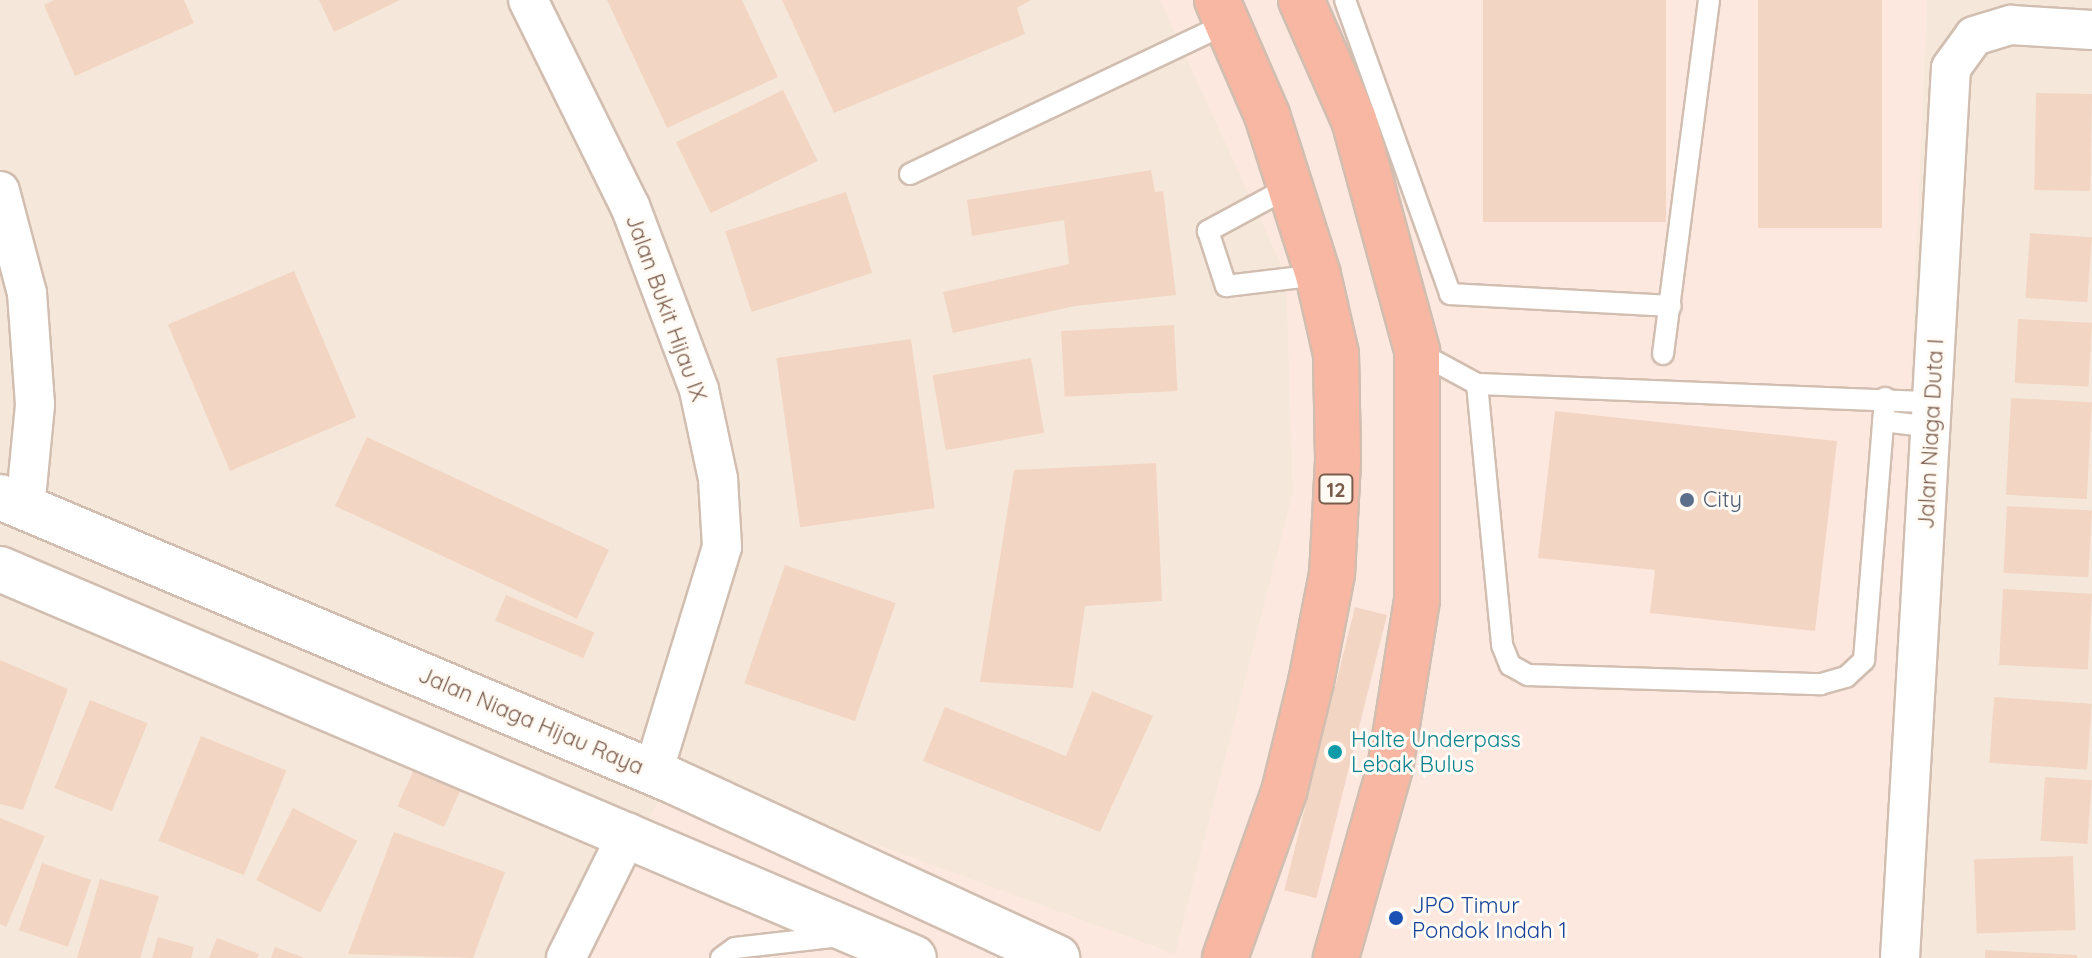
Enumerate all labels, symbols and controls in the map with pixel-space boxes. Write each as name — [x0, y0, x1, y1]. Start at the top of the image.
street label: Jalan Bukit Hijau IX — [620, 211, 712, 405]
street label: Jalan Niaga Duta I — [1913, 338, 1949, 530]
road number: 12 — [1318, 473, 1354, 505]
place label: City — [1703, 487, 1742, 513]
marker: City — [1678, 491, 1696, 509]
street label: Jalan Niaga Hijau Raya — [414, 662, 648, 780]
place label: Halte Underpass Lebak Bulus — [1351, 726, 1521, 778]
marker: Halte Underpass Lebak Bulus — [1326, 743, 1344, 761]
place label: JPO Timur Pondok Indah 1 — [1412, 892, 1567, 944]
marker: JPO Timur Pondok Indah 1 — [1387, 909, 1405, 927]

